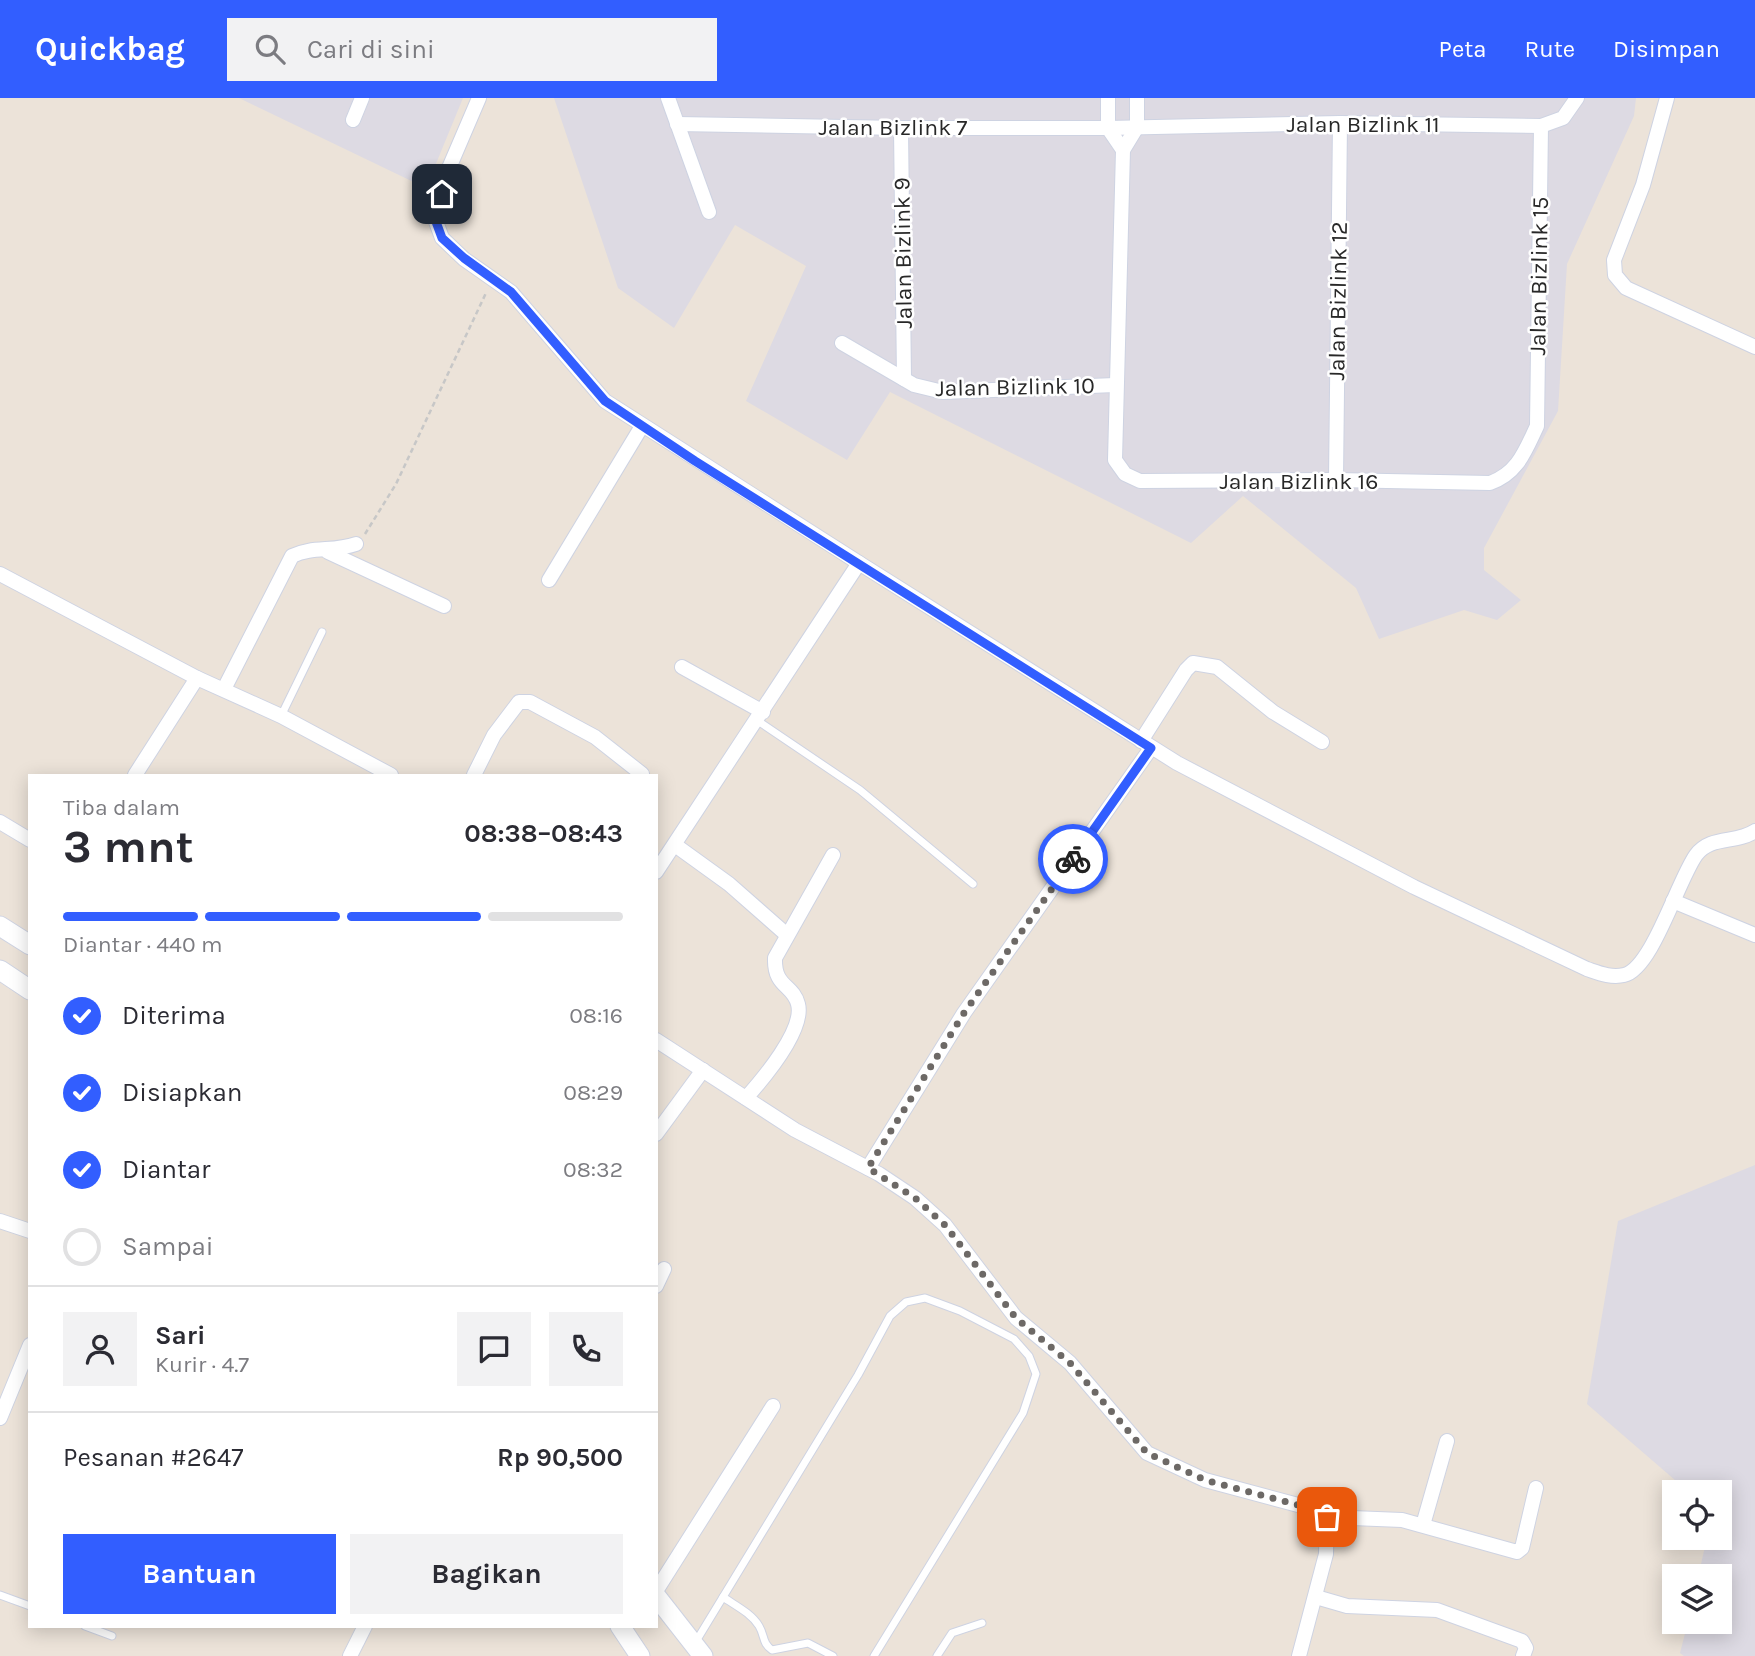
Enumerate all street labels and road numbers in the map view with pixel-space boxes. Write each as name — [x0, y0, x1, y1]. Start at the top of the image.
street label: Jalan Bizlink 11 — [1286, 111, 1440, 138]
street label: Jalan Bizlink 7 — [819, 114, 968, 141]
street label: Jalan Bizlink 9 — [888, 177, 918, 329]
street label: Jalan Bizlink 15 — [1524, 196, 1554, 356]
street label: Jalan Bizlink 12 — [1323, 221, 1353, 381]
street label: Jalan Bizlink 10 — [935, 372, 1095, 402]
street label: Jalan Bizlink 16 — [1220, 468, 1378, 495]

